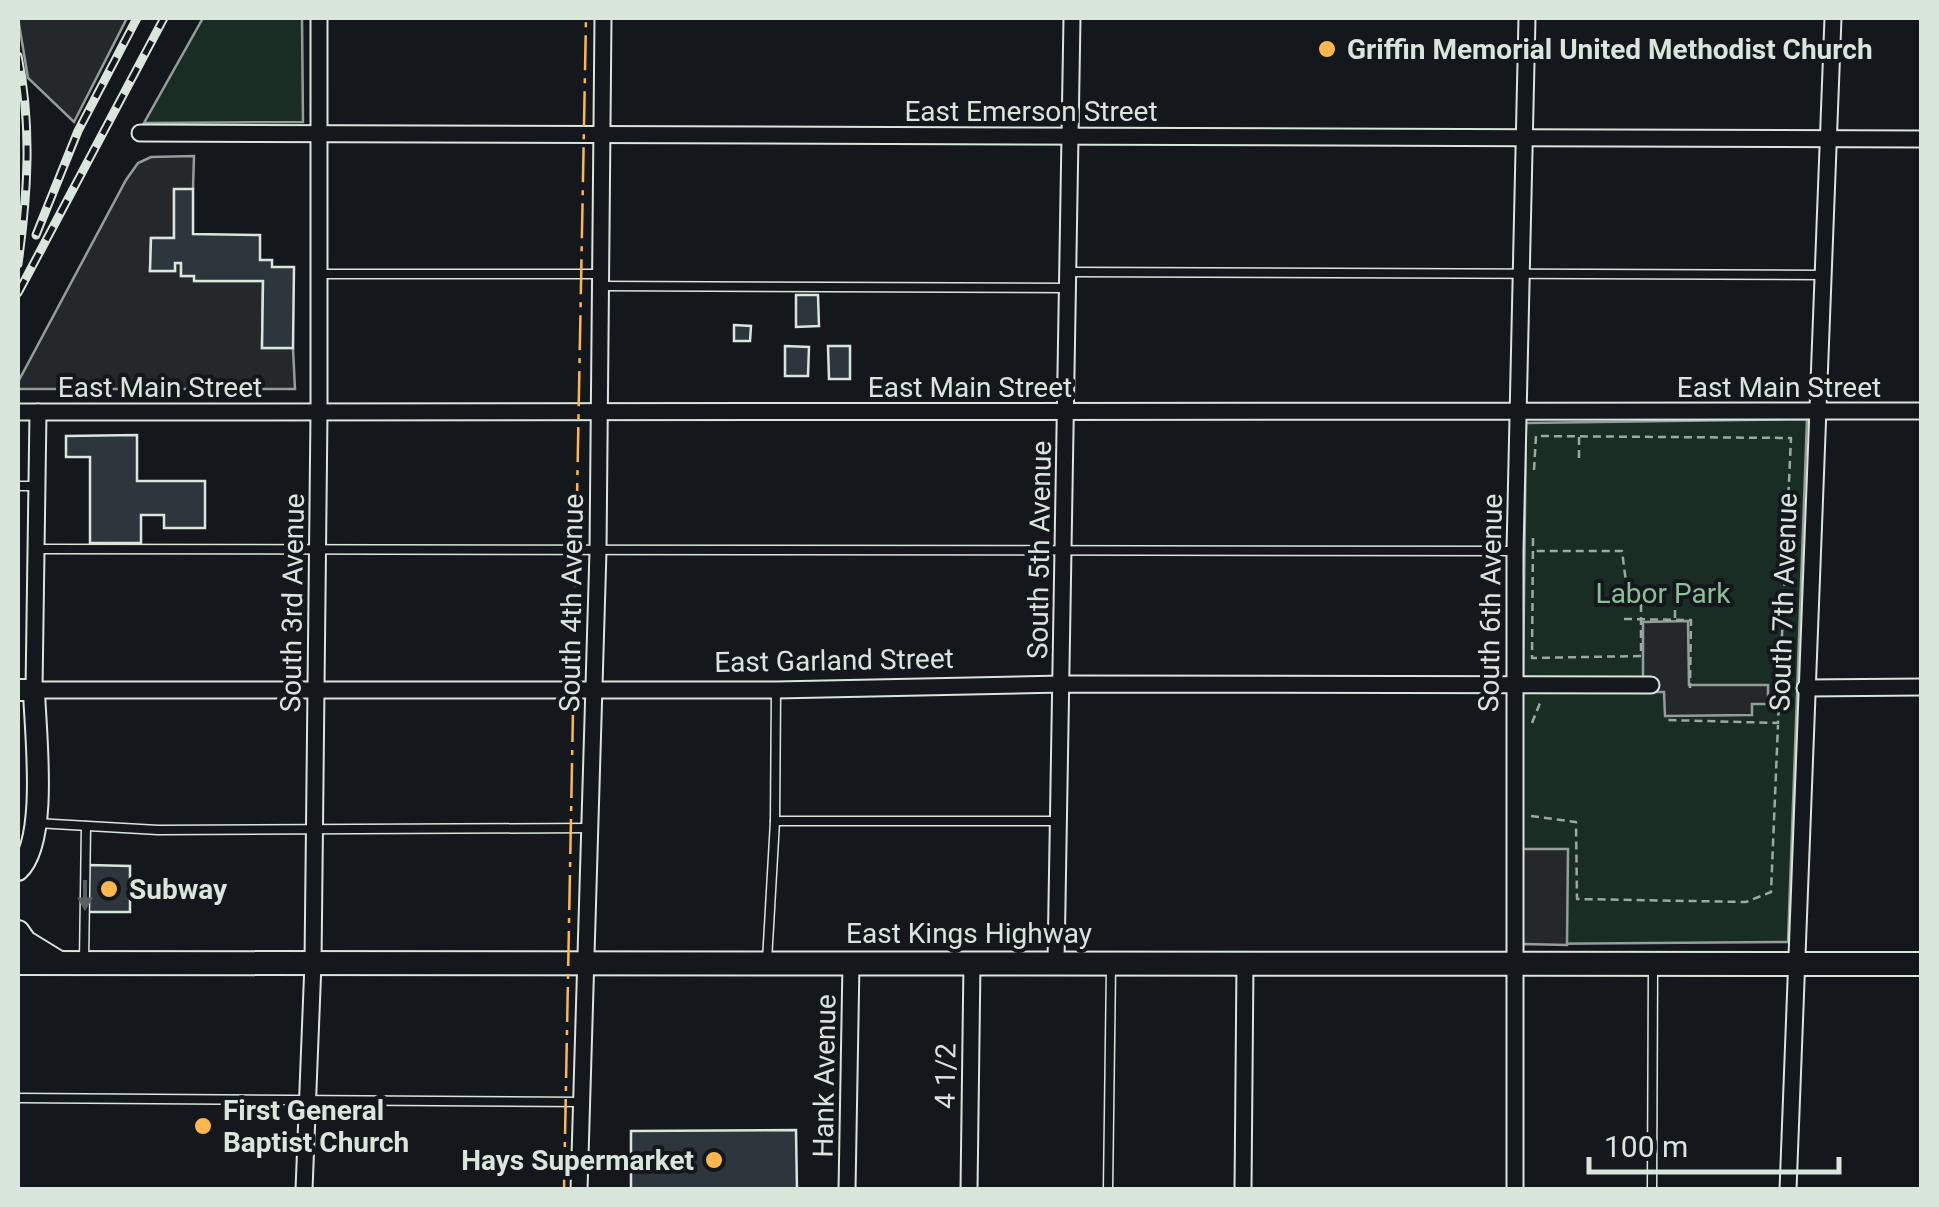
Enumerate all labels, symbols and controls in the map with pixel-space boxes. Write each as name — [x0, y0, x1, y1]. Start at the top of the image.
place label: Griffin Memorial United Methodist Church — [1347, 33, 1873, 66]
marker: Griffin Memorial United Methodist Church — [1316, 38, 1338, 60]
street label: East Emerson Street — [904, 95, 1158, 128]
street label: East Main Street — [58, 371, 262, 404]
street label: East Main Street — [868, 371, 1072, 404]
street label: East Main Street — [1677, 371, 1881, 404]
street label: South 5th Avenue — [1021, 441, 1058, 659]
street label: South 7th Avenue — [1763, 492, 1804, 712]
street label: South 3rd Avenue — [274, 493, 311, 713]
street label: South 4th Avenue — [553, 494, 590, 712]
street label: South 6th Avenue — [1472, 494, 1509, 712]
park label: Labor Park — [1596, 577, 1731, 610]
street label: East Garland Street — [714, 642, 954, 679]
place label: Subway — [129, 873, 228, 906]
marker: Subway — [98, 878, 120, 900]
one-way arrow — [77, 879, 93, 911]
street label: East Kings Highway — [846, 917, 1092, 950]
street label: Hank Avenue — [807, 994, 842, 1158]
street label: 4 1/2 — [928, 1043, 963, 1109]
place label: First General Baptist Church — [223, 1094, 409, 1159]
scale bar — [1589, 1112, 1839, 1174]
marker: First General Baptist Church — [192, 1115, 214, 1137]
text: 100 m — [1604, 1129, 1688, 1164]
place label: Hays Supermarket — [461, 1144, 694, 1177]
marker: Hays Supermarket — [703, 1149, 725, 1171]

